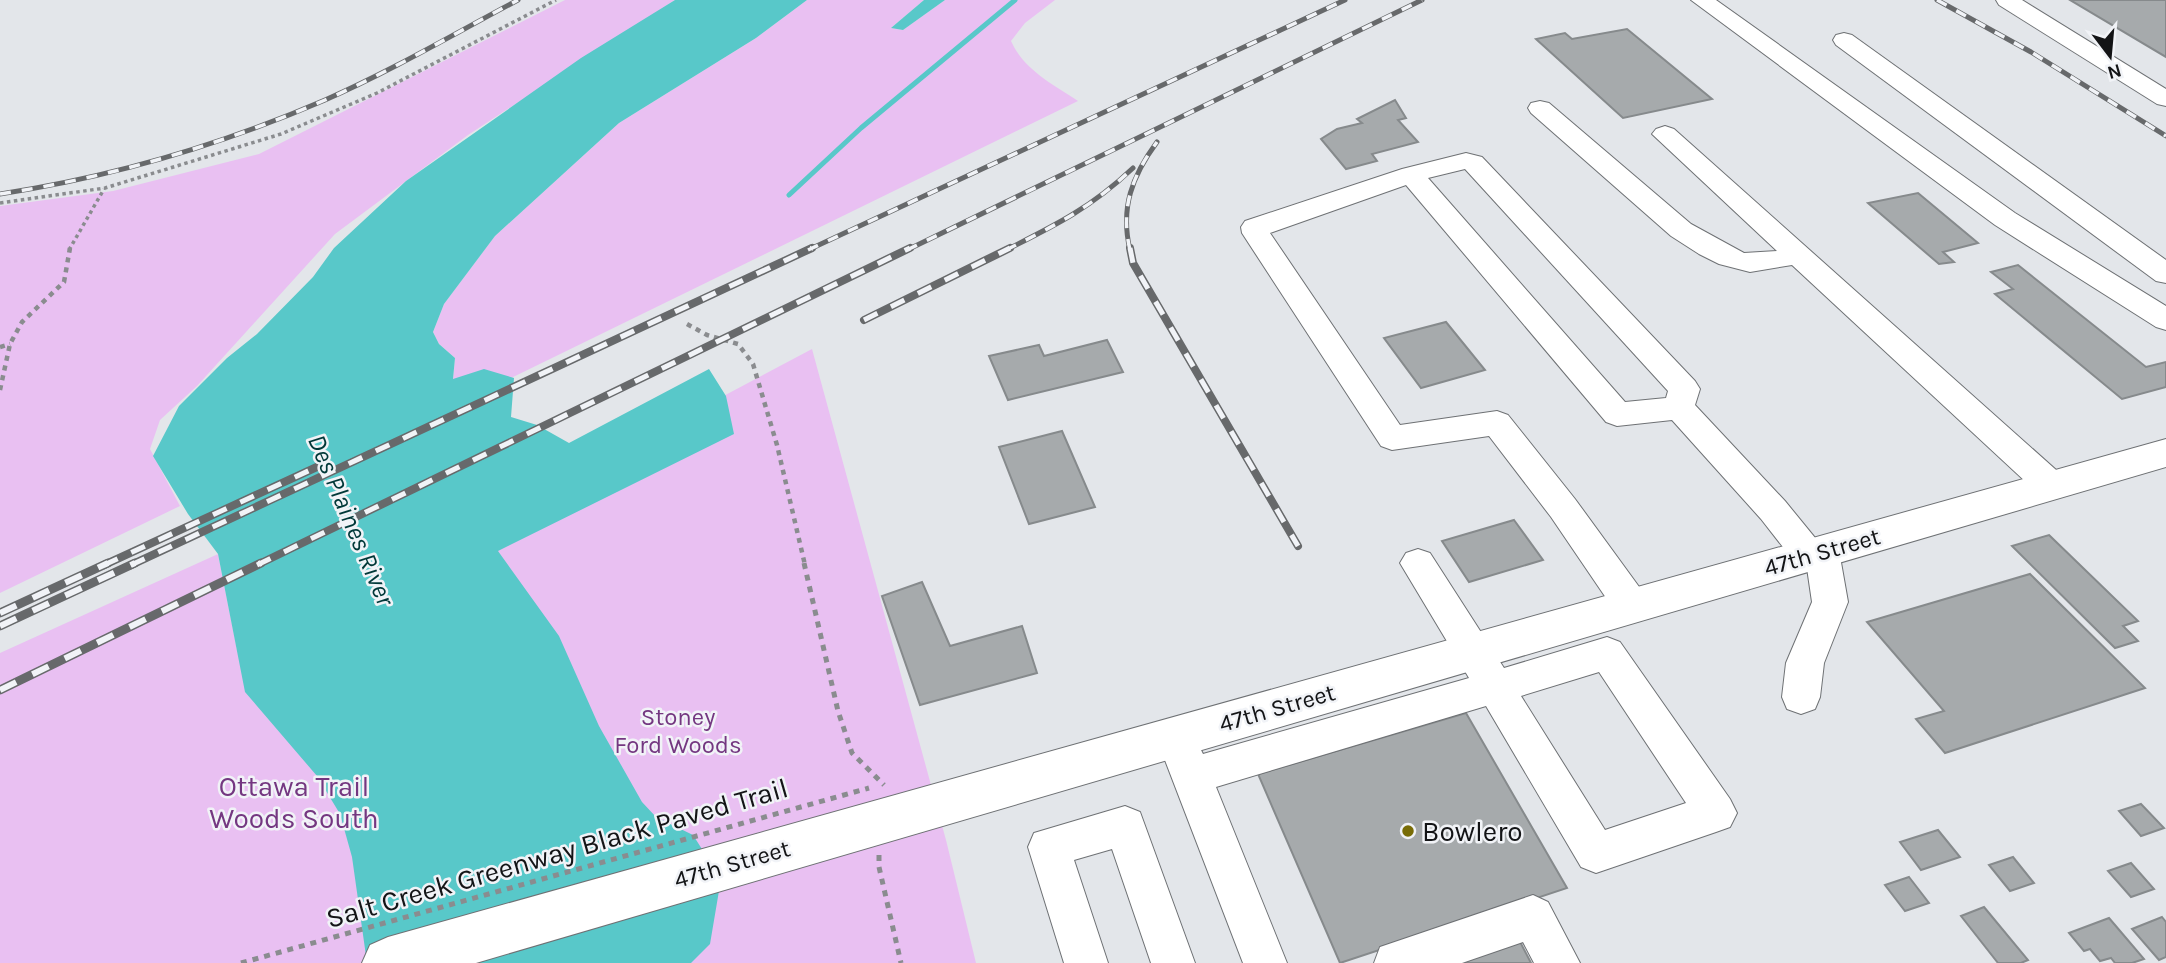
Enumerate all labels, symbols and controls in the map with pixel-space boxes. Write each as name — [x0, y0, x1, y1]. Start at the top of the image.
north arrow — [2075, 21, 2145, 91]
text: N — [2105, 59, 2124, 84]
water label: Des Plaines River — [301, 430, 401, 611]
street label: 47th Street — [1761, 522, 1883, 582]
street label: 47th Street — [1216, 678, 1338, 738]
park label: Stoney Ford Woods — [614, 703, 742, 759]
park label: Ottawa Trail Woods South — [209, 770, 379, 835]
street label: Salt Creek Greenway Black Paved Trail — [322, 771, 792, 935]
place label: Bowlero — [1422, 815, 1523, 848]
marker: Bowlero — [1400, 823, 1416, 839]
street label: 47th Street — [671, 834, 793, 894]

